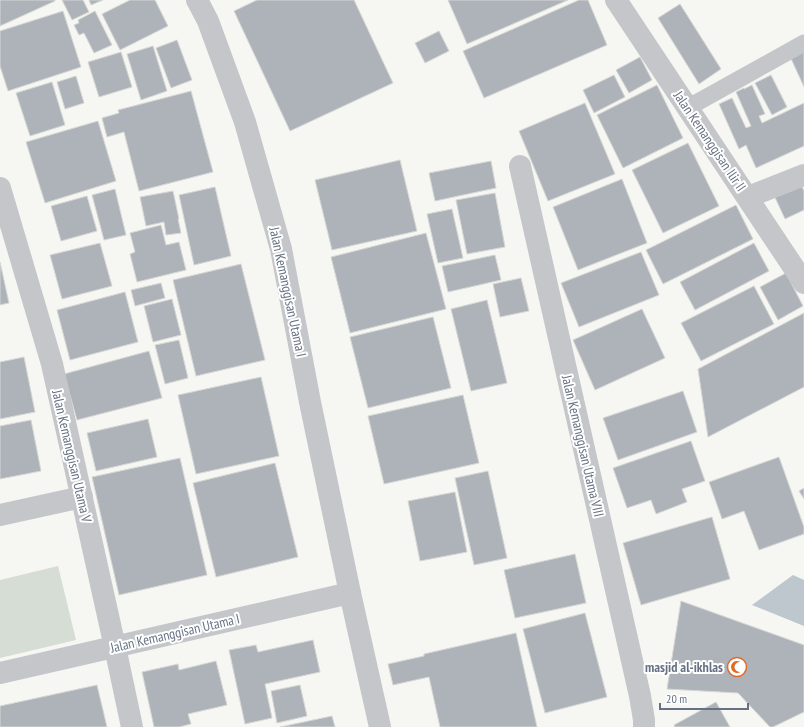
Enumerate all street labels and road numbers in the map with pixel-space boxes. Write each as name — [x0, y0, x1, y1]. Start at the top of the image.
street label: Jalan Kemanggisan Ilir II — [669, 86, 750, 195]
street label: Jalan Kemanggisan Utama I — [265, 224, 311, 359]
street label: Jalan Kemanggisan Utama VIII — [558, 372, 608, 519]
street label: Jalan Kemanggisan Utama V — [48, 387, 96, 524]
street label: Jalan Kemanggisan Utama I — [108, 609, 241, 657]

